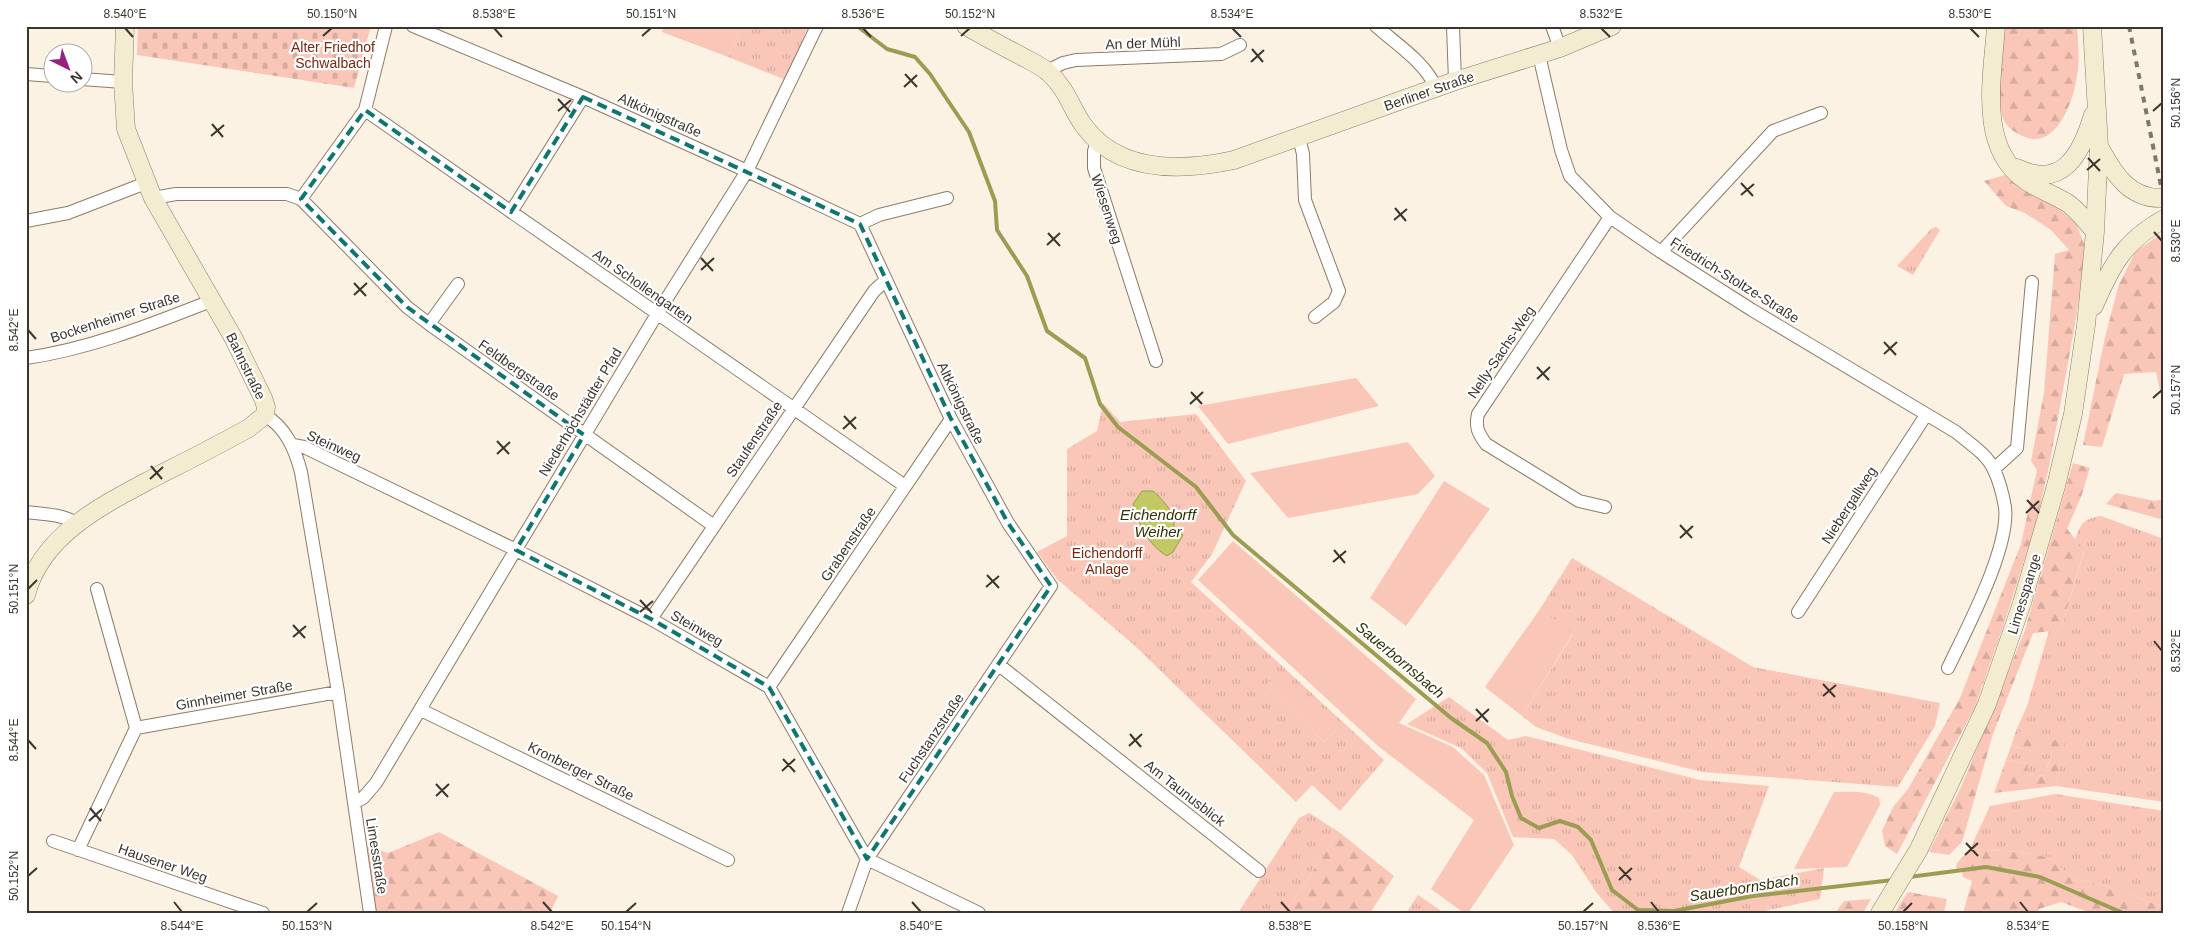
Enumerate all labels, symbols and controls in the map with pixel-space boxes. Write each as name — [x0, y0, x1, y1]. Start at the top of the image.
text: 8.540°E — [104, 7, 146, 21]
text: 50.150°N — [307, 7, 357, 21]
text: 8.538°E — [473, 7, 515, 21]
text: 50.151°N — [626, 7, 676, 21]
text: 8.536°E — [842, 7, 884, 21]
text: 50.152°N — [945, 7, 995, 21]
text: 8.534°E — [1211, 7, 1253, 21]
text: 8.532°E — [1580, 7, 1622, 21]
text: 8.530°E — [1949, 7, 1991, 21]
street label: An der Mühl — [1105, 34, 1181, 52]
park label: Alter Friedhof Schwalbach — [291, 39, 375, 71]
north arrow — [42, 42, 92, 92]
text: N — [68, 68, 86, 87]
street label: Berliner Straße — [1382, 68, 1476, 114]
text: 50.156°N — [2169, 78, 2183, 128]
street label: Altkönigstraße — [616, 89, 704, 141]
street label: Wiesenweg — [1088, 172, 1126, 246]
text: 8.530°E — [2169, 220, 2183, 262]
street label: Friedrich-Stoltze-Straße — [1668, 234, 1802, 326]
street label: Am Schollengarten — [590, 246, 696, 326]
street label: Bockenheimer Straße — [48, 288, 182, 346]
street label: Nelly-Sachs-Weg — [1464, 303, 1538, 401]
text: 8.542°E — [7, 309, 21, 351]
street label: Bahnstraße — [223, 330, 269, 402]
street label: Feldbergstraße — [476, 336, 563, 404]
street label: Niederhöchstädter Pfad — [535, 345, 625, 479]
street label: Altkönigstraße — [934, 359, 988, 447]
text: 50.157°N — [2169, 365, 2183, 415]
street label: Staufenstraße — [723, 398, 785, 480]
street label: Steinweg — [304, 427, 364, 465]
street label: Niebergallweg — [1818, 463, 1880, 547]
street label: Grabenstraße — [817, 504, 879, 584]
water label: Eichendorff Weiher — [1120, 506, 1198, 540]
park label: Eichendorff Anlage — [1072, 545, 1142, 577]
street label: Limesspange — [2004, 552, 2044, 636]
text: 50.151°N — [7, 564, 21, 614]
street label: Steinweg — [668, 607, 726, 649]
water label: Sauerbornsbach — [1353, 618, 1448, 702]
text: 8.532°E — [2169, 630, 2183, 672]
street label: Ginnheimer Straße — [174, 677, 294, 713]
street label: Fuchstanzstraße — [895, 690, 967, 786]
text: 8.544°E — [7, 719, 21, 761]
street label: Kronberger Straße — [525, 738, 637, 804]
street label: Am Taunusblick — [1142, 757, 1229, 830]
street label: Limesstraße — [363, 817, 391, 895]
street label: Hausener Weg — [116, 840, 210, 886]
text: 50.152°N — [7, 851, 21, 901]
water label: Sauerbornsbach — [1688, 871, 1800, 905]
text: 8.544°E — [161, 919, 203, 933]
text: 50.153°N — [282, 919, 332, 933]
text: 8.542°E — [531, 919, 573, 933]
text: 50.154°N — [601, 919, 651, 933]
text: 8.540°E — [900, 919, 942, 933]
text: 8.538°E — [1269, 919, 1311, 933]
text: 50.157°N — [1558, 919, 1608, 933]
text: 8.536°E — [1638, 919, 1680, 933]
text: 50.158°N — [1878, 919, 1928, 933]
text: 8.534°E — [2007, 919, 2049, 933]

